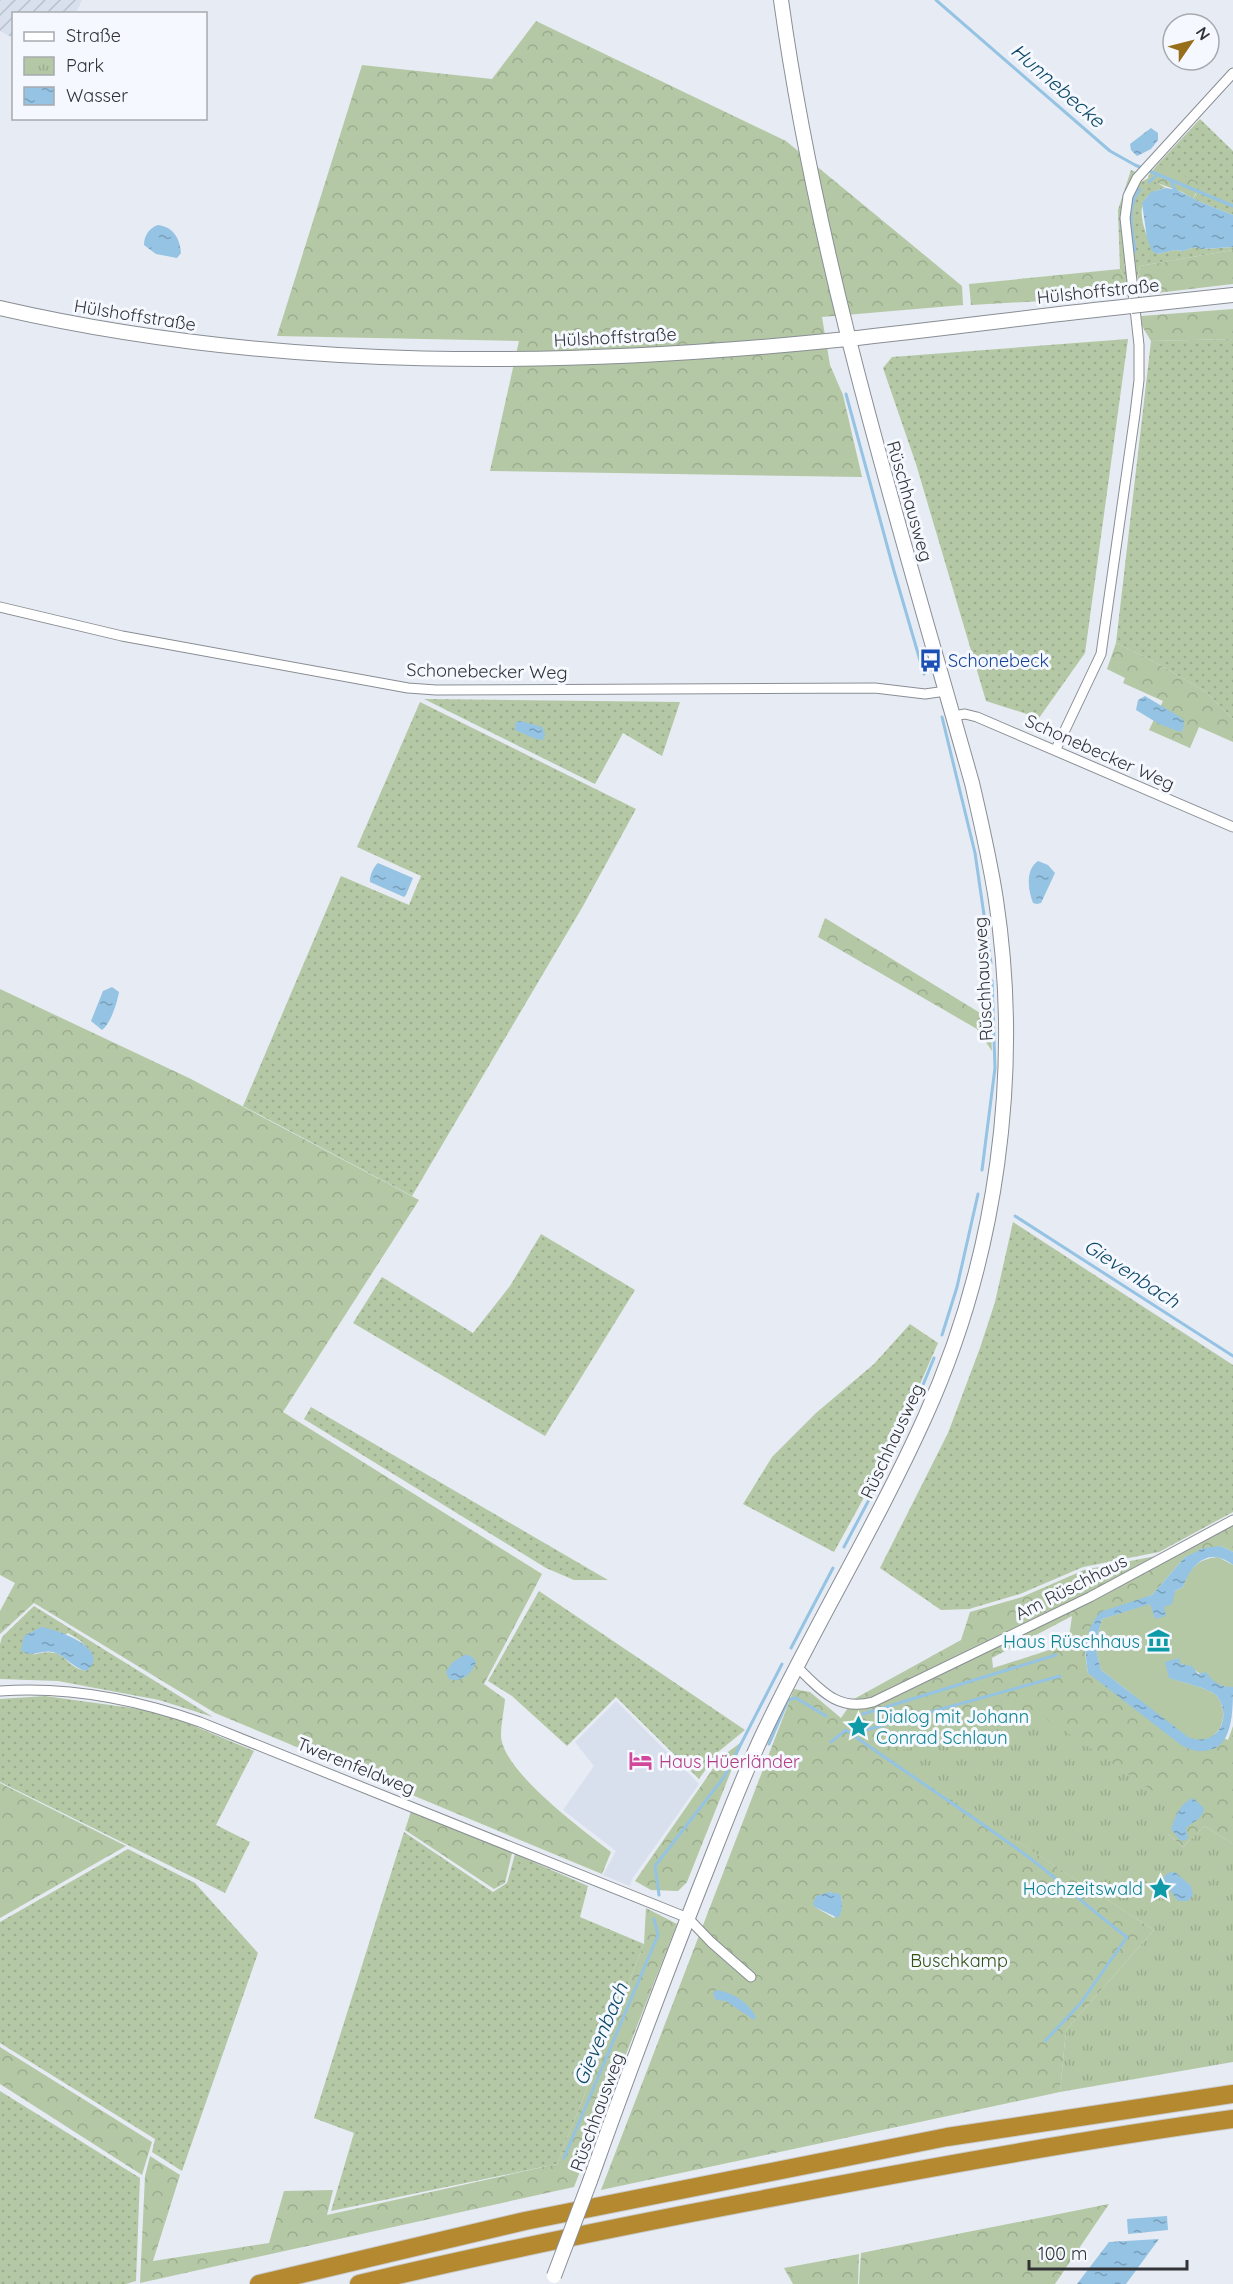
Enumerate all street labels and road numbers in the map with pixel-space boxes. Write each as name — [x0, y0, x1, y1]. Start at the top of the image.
street label: Hülshoffstraße — [1036, 273, 1160, 309]
street label: Hülshoffstraße — [72, 294, 198, 336]
street label: Hülshoffstraße — [553, 322, 677, 352]
street label: Rüschhausweg — [882, 438, 938, 564]
street label: Schonebecker Weg — [406, 658, 568, 684]
street label: Schonebecker Weg — [1022, 709, 1178, 795]
street label: Rüschhausweg — [968, 916, 998, 1042]
street label: Rüschhausweg — [855, 1380, 929, 1502]
street label: Am Rüschhaus — [1011, 1549, 1131, 1625]
street label: Twerenfeldweg — [294, 1732, 418, 1800]
street label: Rüschhausweg — [565, 2050, 629, 2174]

